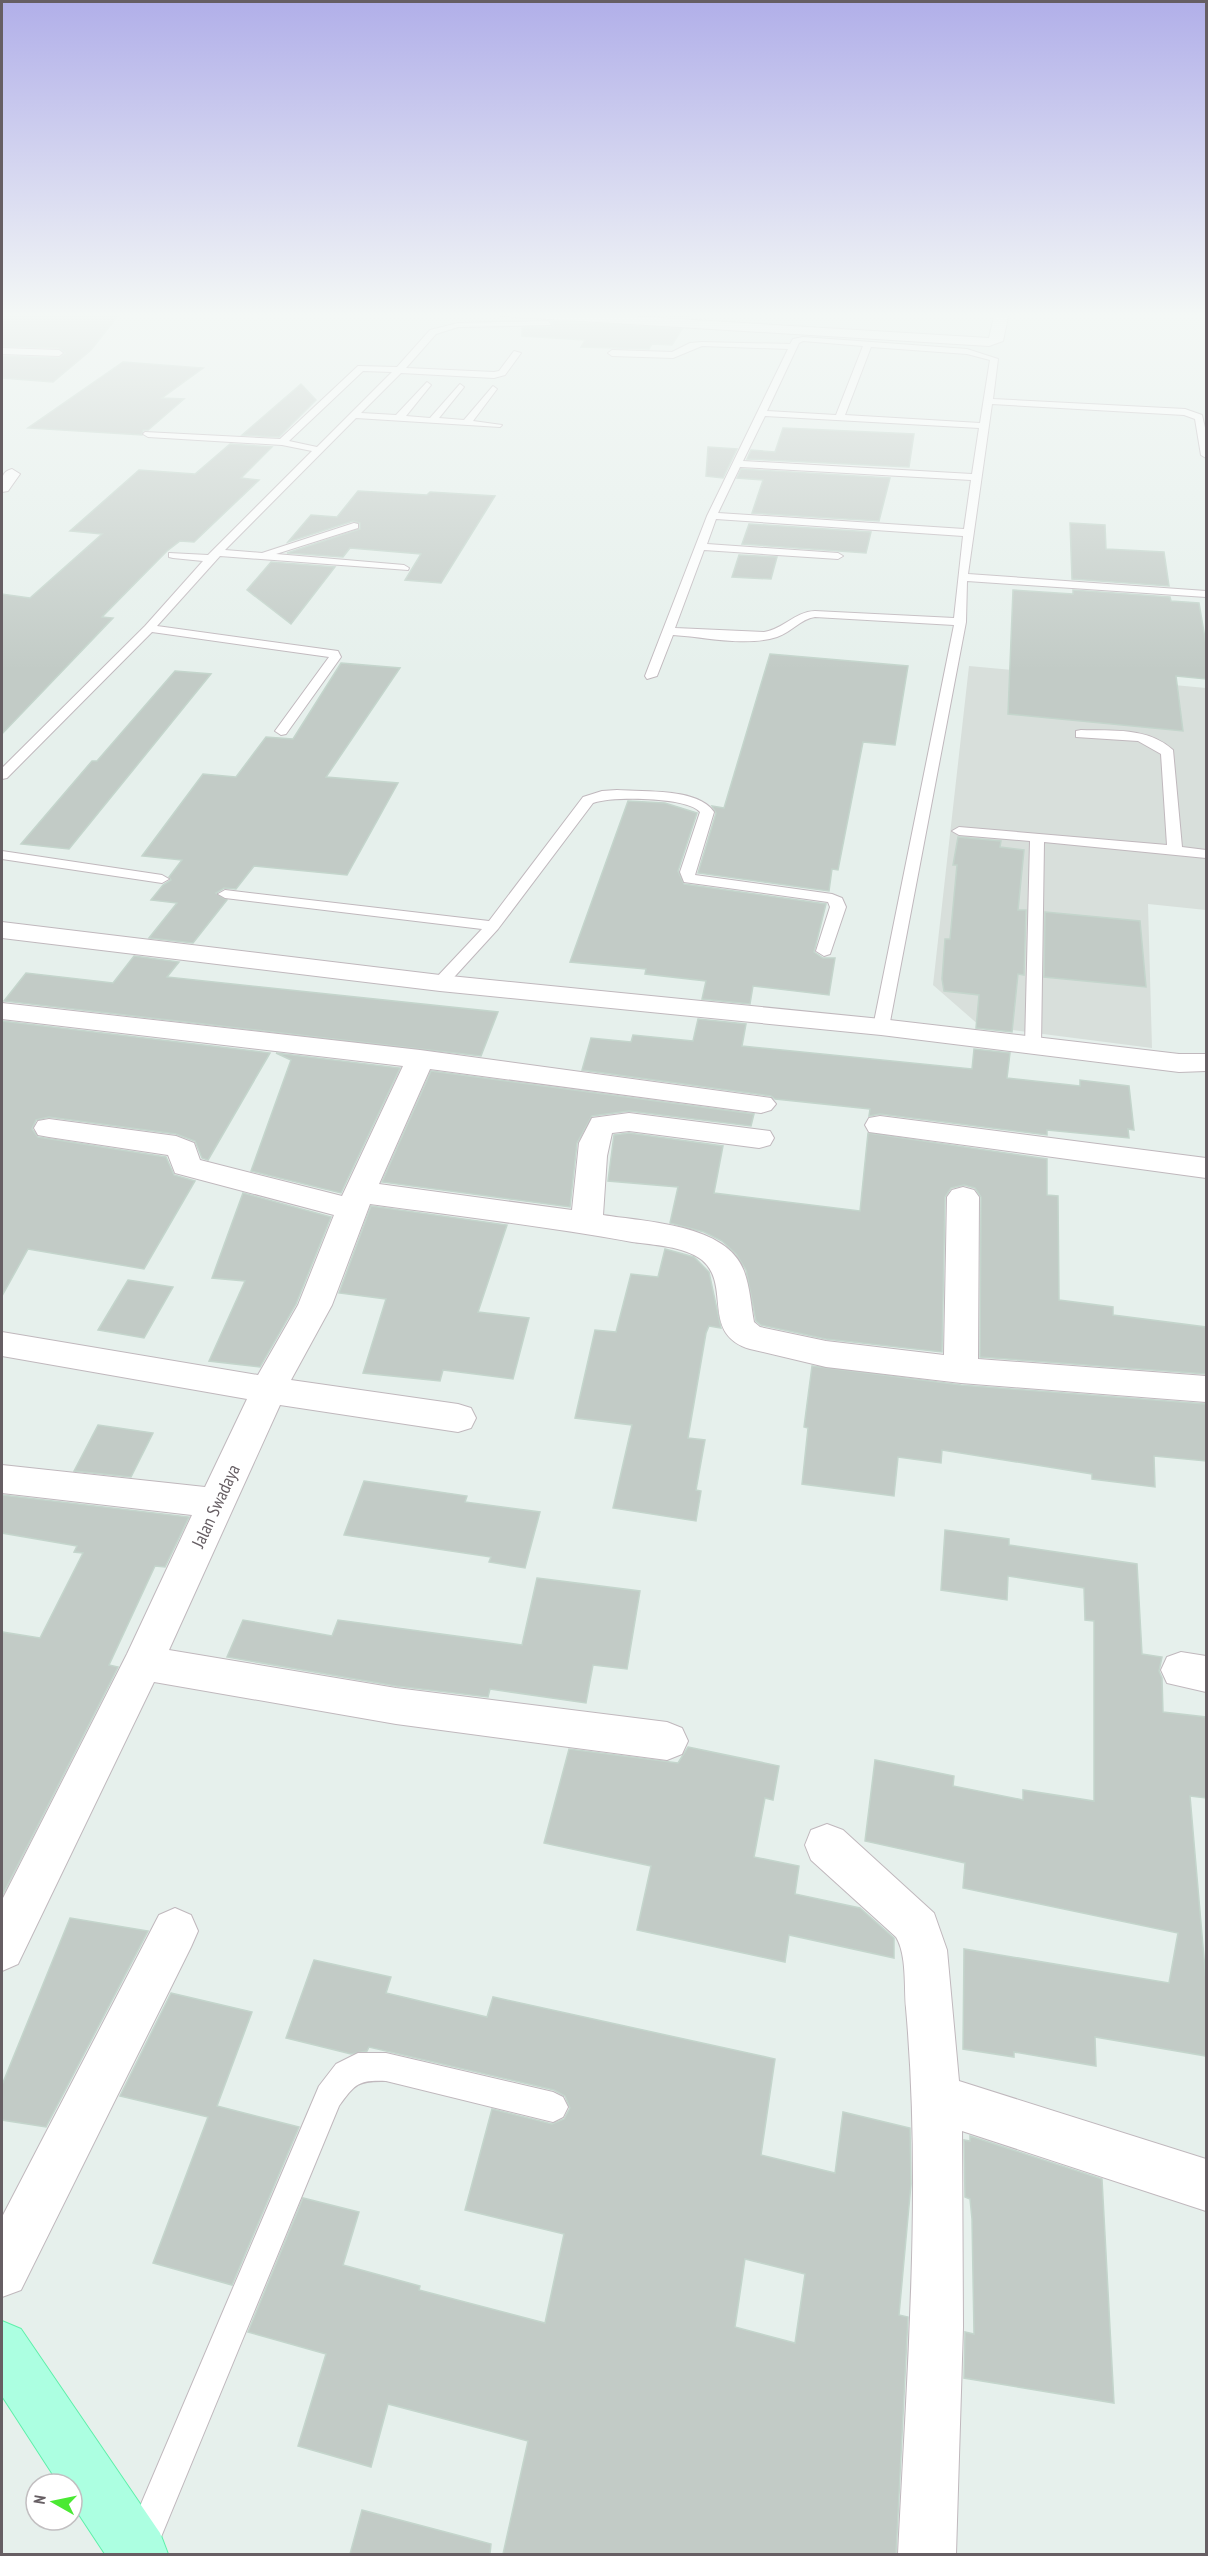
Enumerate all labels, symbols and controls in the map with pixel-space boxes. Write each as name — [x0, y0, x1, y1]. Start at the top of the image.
street label: Jalan Swadaya — [186, 1461, 245, 1552]
north arrow — [24, 2472, 84, 2532]
text: N — [29, 2494, 50, 2505]

